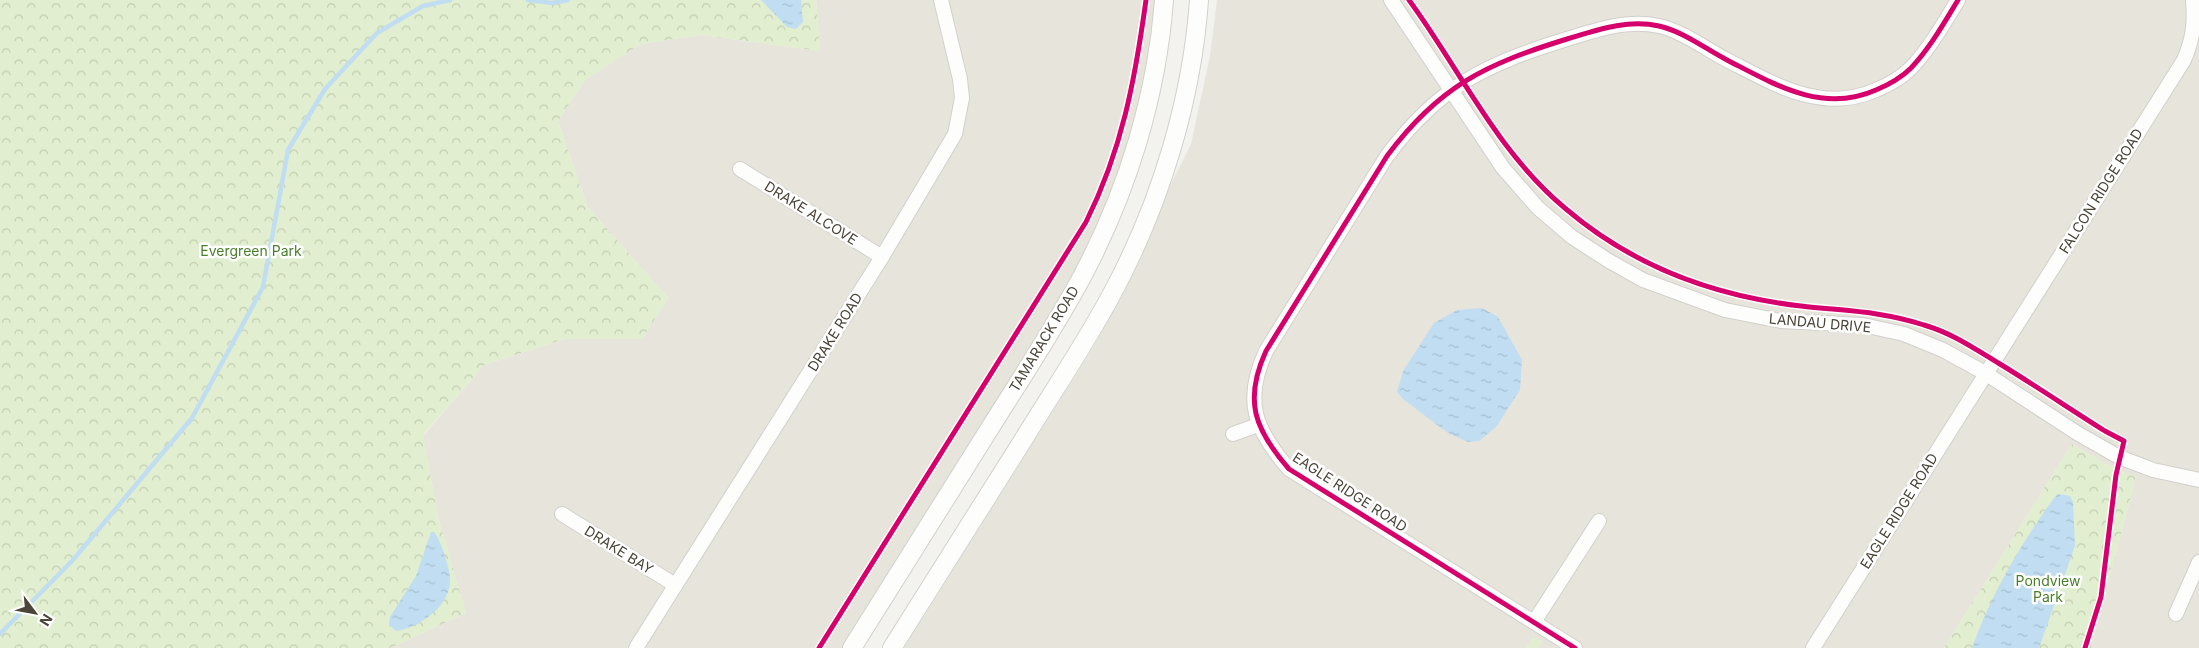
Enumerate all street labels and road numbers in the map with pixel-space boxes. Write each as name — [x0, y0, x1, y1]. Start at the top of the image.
street label: FALCON RIDGE ROAD — [2055, 125, 2146, 256]
street label: DRAKE ALCOVE — [762, 177, 861, 248]
street label: TAMARACK ROAD — [1005, 283, 1082, 395]
street label: DRAKE ROAD — [804, 289, 866, 374]
street label: LANDAU DRIVE — [1768, 310, 1872, 335]
street label: EAGLE RIDGE ROAD — [1290, 448, 1411, 535]
street label: EAGLE RIDGE ROAD — [1856, 450, 1941, 572]
street label: DRAKE BAY — [582, 522, 657, 578]

